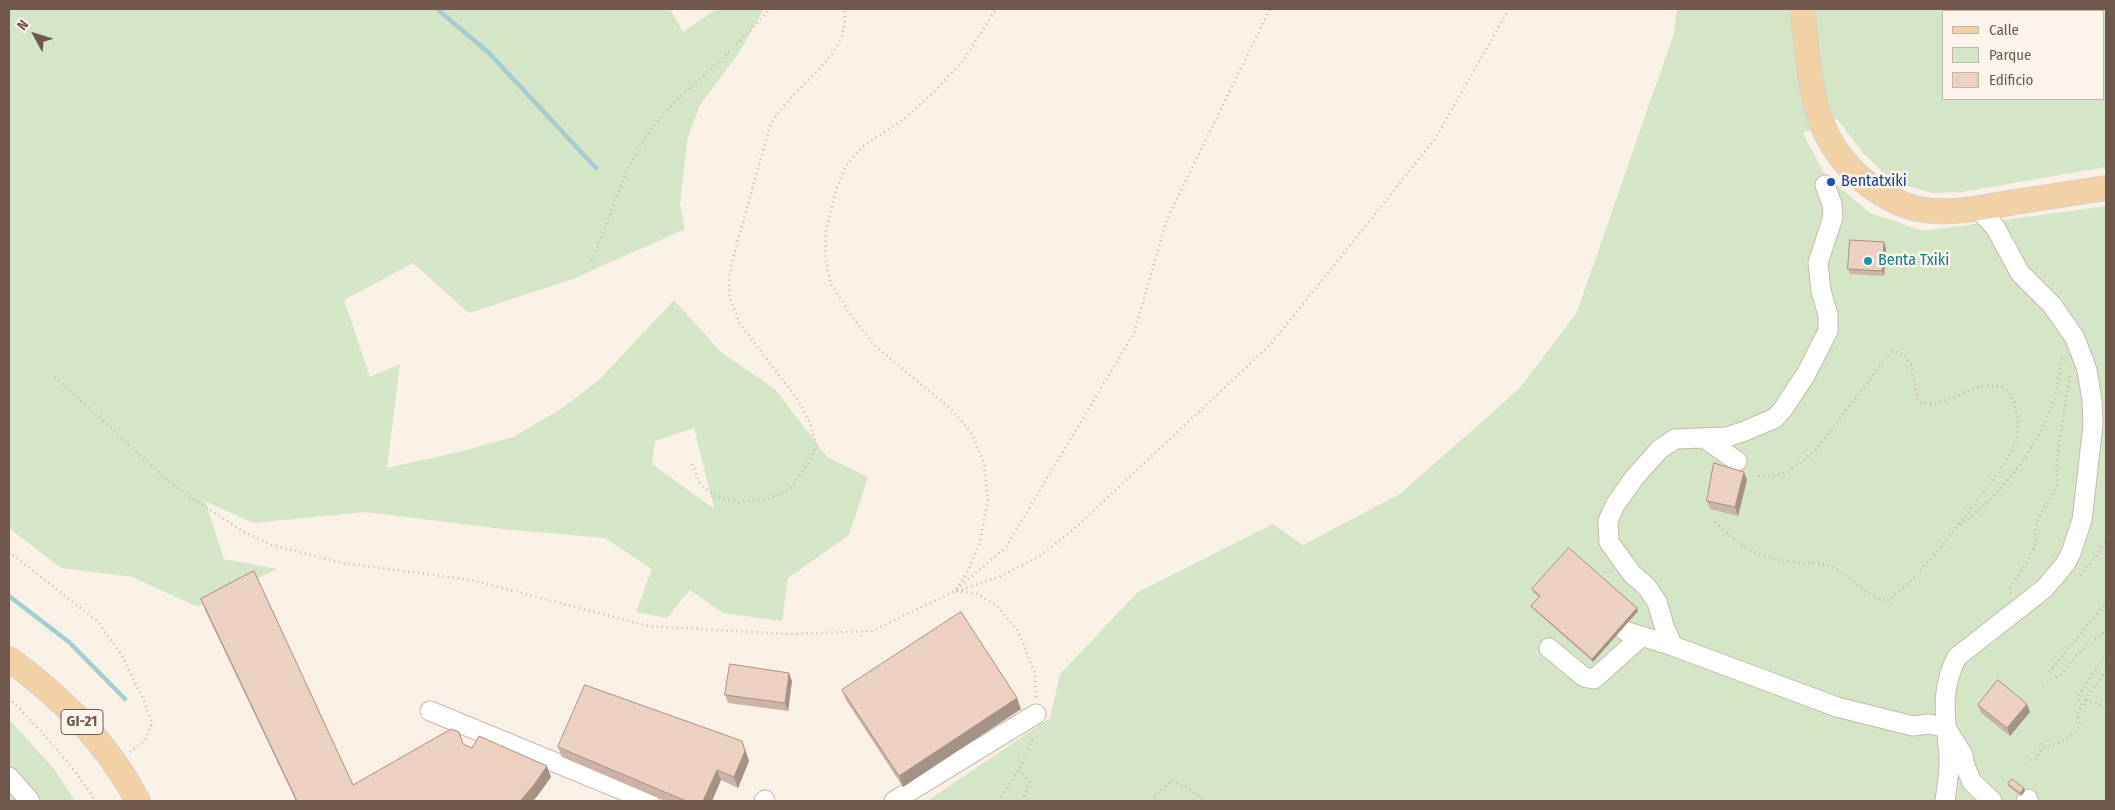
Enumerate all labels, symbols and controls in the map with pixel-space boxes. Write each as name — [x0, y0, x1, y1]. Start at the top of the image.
north arrow — [10, 10, 60, 60]
legend — [1942, 10, 2105, 100]
text: N — [14, 17, 32, 34]
text: Calle — [1989, 21, 2019, 39]
text: Parque — [1989, 46, 2032, 64]
text: Edificio — [1989, 71, 2034, 89]
place label: Bentatxiki — [1841, 172, 1907, 192]
marker: Bentatxiki — [1825, 176, 1837, 188]
place label: Benta Txiki — [1878, 251, 1949, 271]
marker: Benta Txiki — [1862, 255, 1874, 267]
road number: GI-21 — [61, 710, 103, 734]

